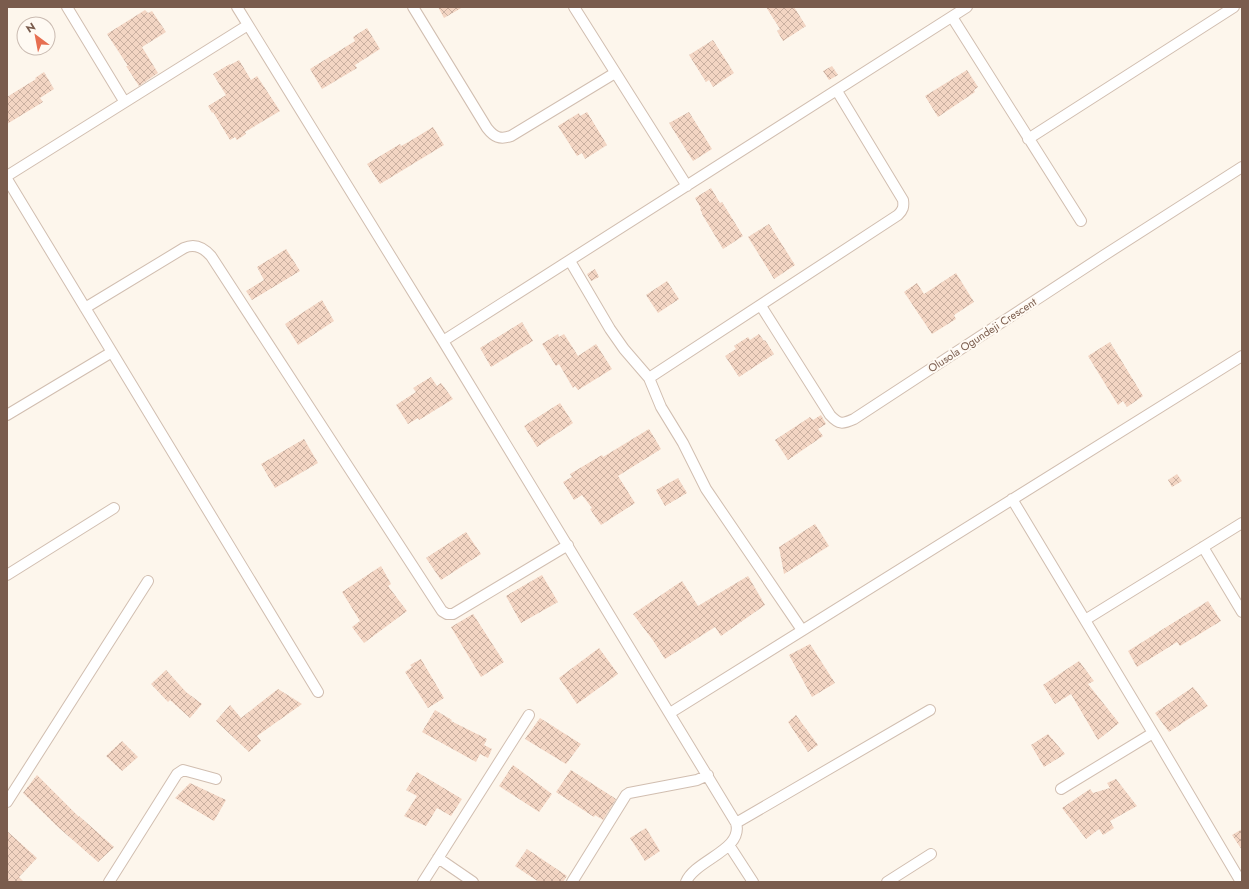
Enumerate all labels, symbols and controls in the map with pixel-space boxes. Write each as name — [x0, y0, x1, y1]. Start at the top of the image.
north arrow — [16, 16, 56, 56]
text: N — [23, 18, 39, 37]
street label: Olusola Ogundeji Crescent — [925, 294, 1040, 376]

